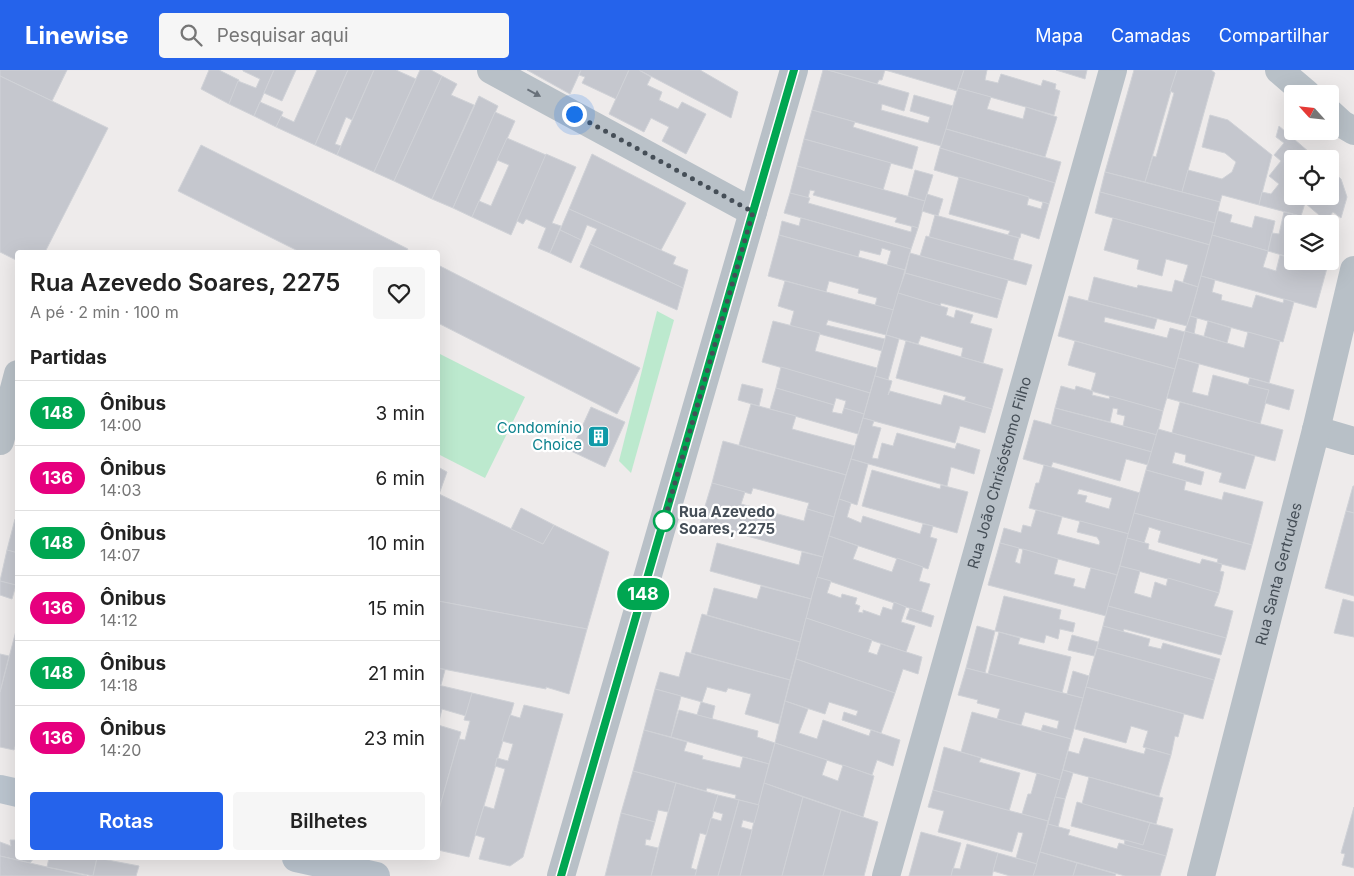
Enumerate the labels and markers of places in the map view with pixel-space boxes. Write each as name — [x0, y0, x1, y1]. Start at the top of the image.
place label: Condomínio Choice — [497, 418, 582, 454]
building icon: Condomínio Choice — [586, 425, 610, 449]
place label: Rua Azevedo Soares, 2275 — [679, 502, 775, 538]
marker: Rua Azevedo Soares, 2275 — [653, 510, 675, 532]

